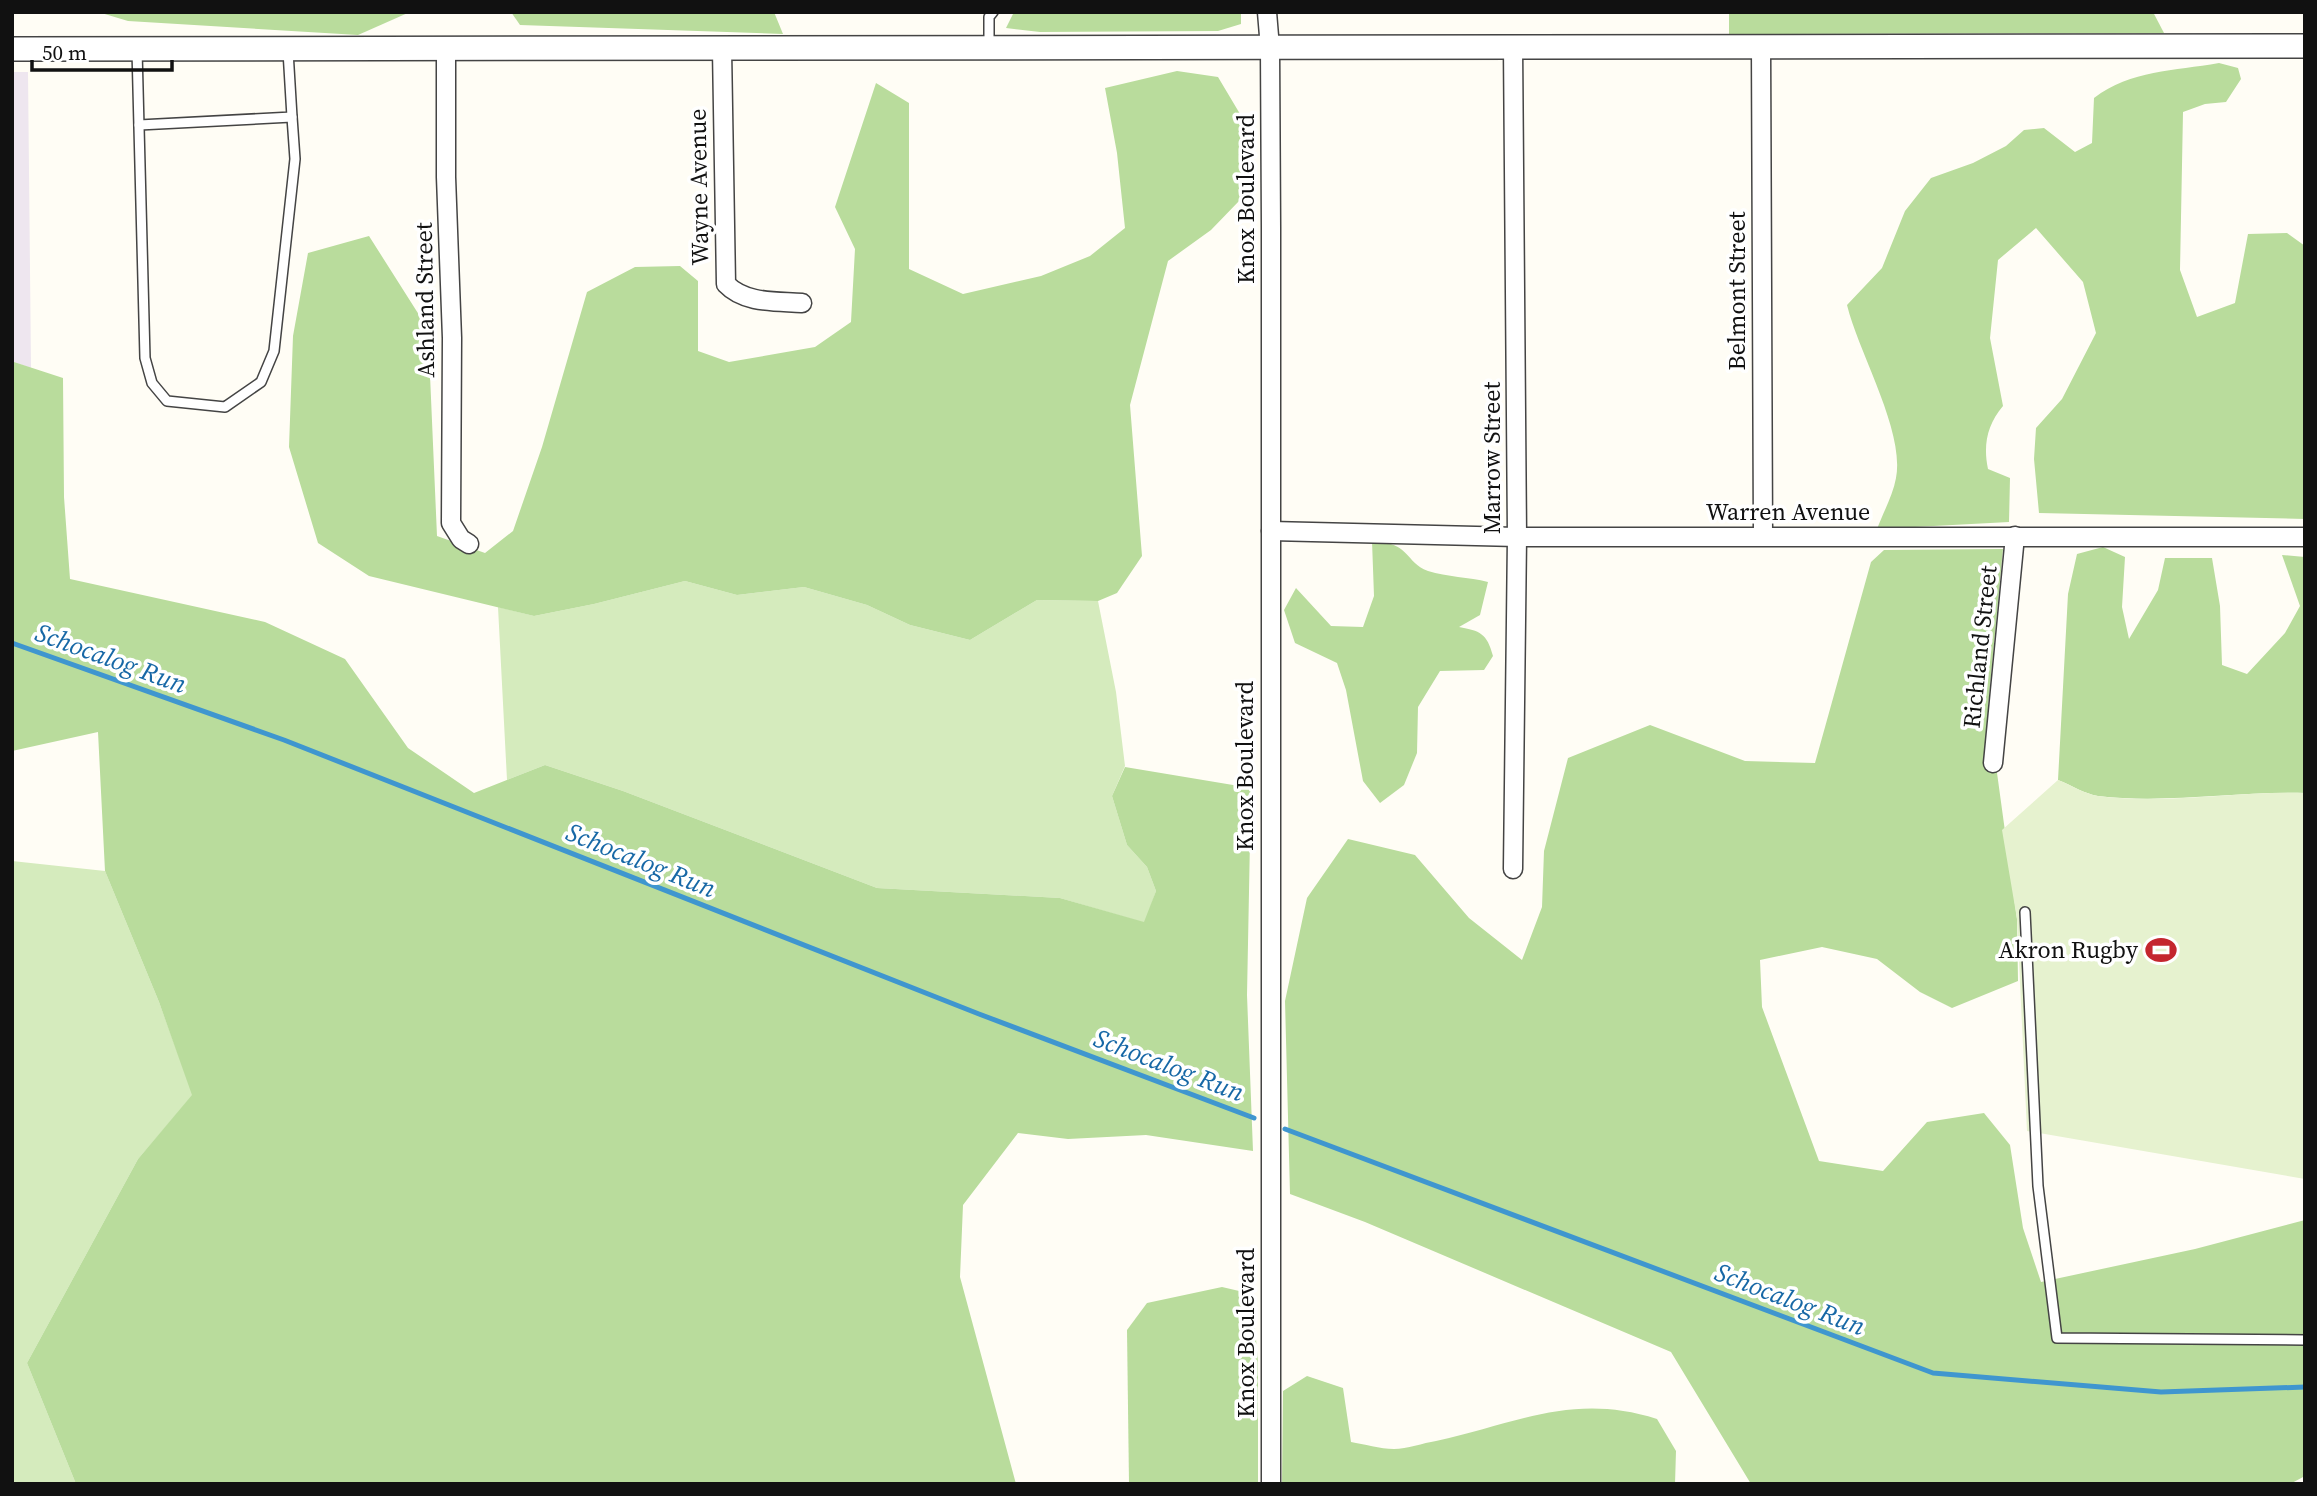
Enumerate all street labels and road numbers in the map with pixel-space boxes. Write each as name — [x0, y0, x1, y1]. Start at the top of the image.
street label: Wayne Avenue — [681, 108, 716, 266]
street label: Knox Boulevard — [1229, 114, 1262, 284]
street label: Belmont Street — [1720, 211, 1753, 370]
street label: Ashland Street — [407, 222, 442, 378]
street label: Marrow Street — [1475, 382, 1508, 534]
street label: Warren Avenue — [1706, 495, 1870, 528]
street label: Richland Street — [1955, 564, 2004, 730]
street label: Knox Boulevard — [1228, 681, 1261, 851]
street label: Knox Boulevard — [1229, 1248, 1262, 1418]

